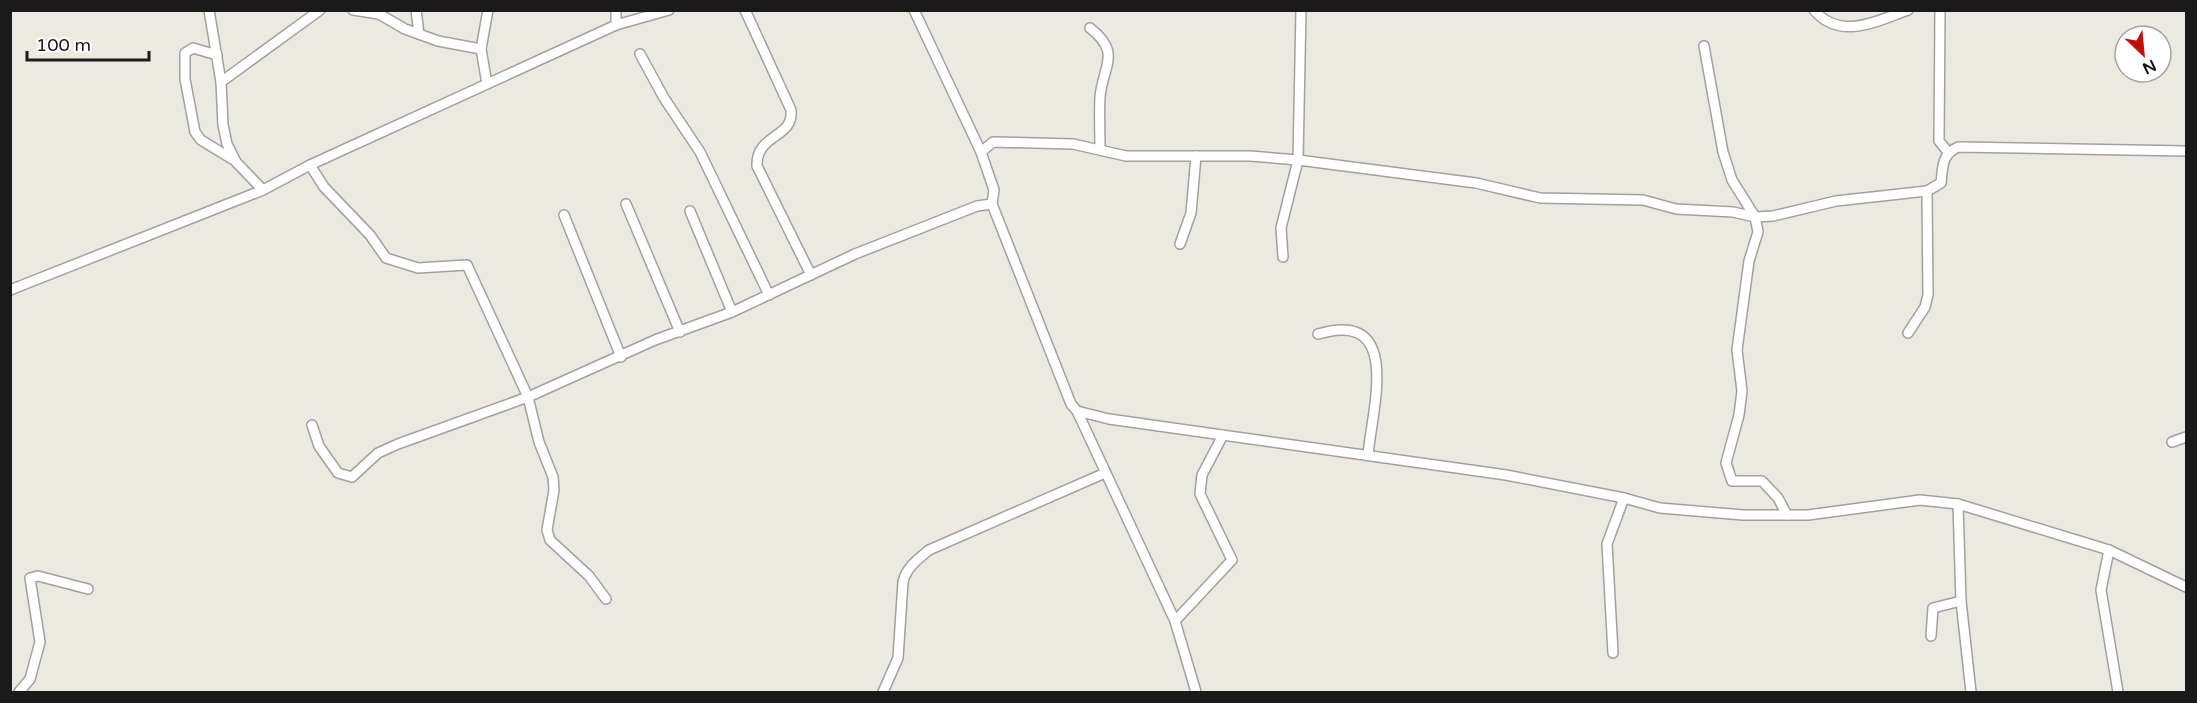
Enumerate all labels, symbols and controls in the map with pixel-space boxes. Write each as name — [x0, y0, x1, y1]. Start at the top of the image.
scale bar — [27, 24, 148, 62]
north arrow — [2113, 24, 2173, 84]
text: 100 m — [36, 34, 91, 56]
text: N — [2139, 55, 2159, 78]

